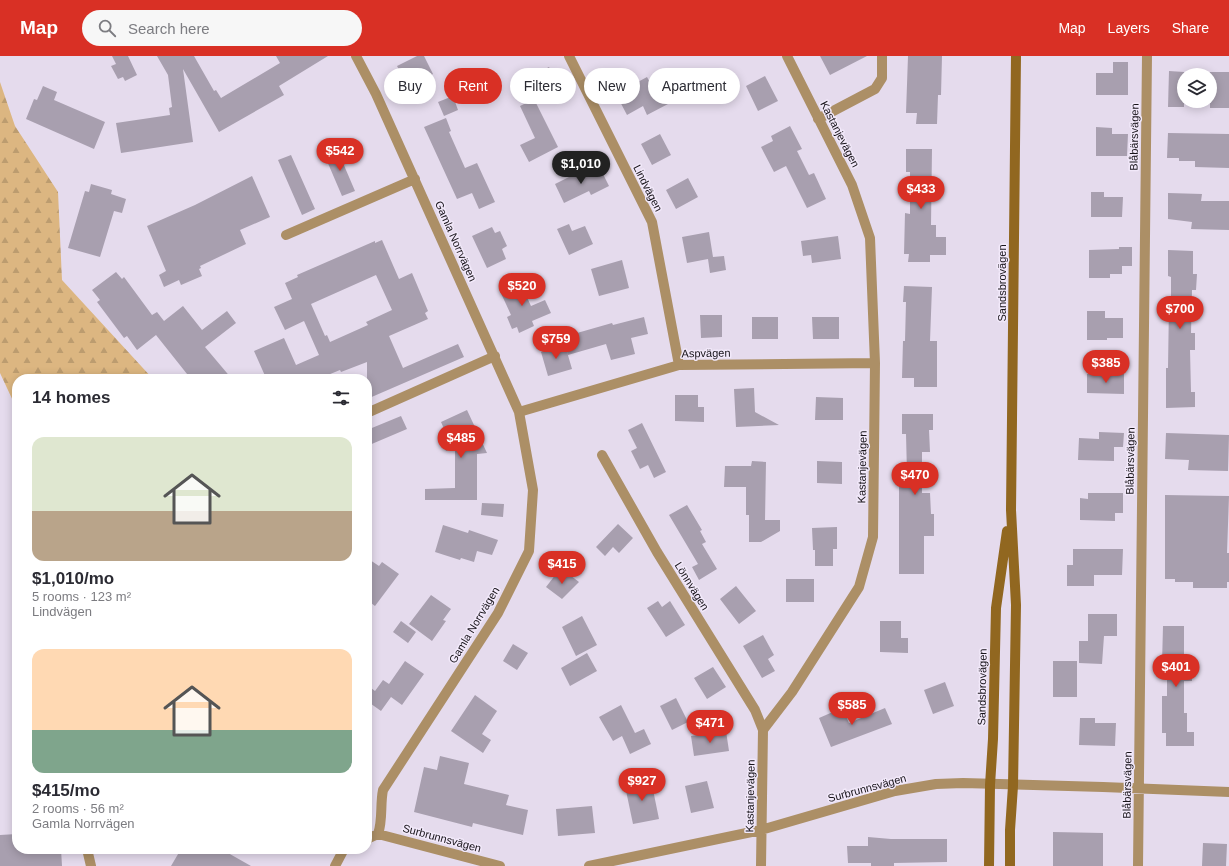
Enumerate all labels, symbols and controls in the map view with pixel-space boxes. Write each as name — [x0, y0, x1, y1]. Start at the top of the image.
search box — [82, 10, 362, 46]
text: Map — [20, 17, 58, 38]
icon: search — [96, 17, 118, 39]
text: Search here — [128, 20, 210, 37]
text: Map — [1058, 20, 1086, 36]
text: Layers — [1108, 20, 1150, 36]
text: Share — [1172, 20, 1209, 36]
chip: Buy — [384, 68, 436, 104]
chip: Rent — [444, 68, 502, 104]
chip: Filters — [510, 68, 576, 104]
chip: New — [584, 68, 640, 104]
chip: Apartment — [648, 68, 740, 104]
map controls — [1177, 68, 1217, 108]
button: layers — [1177, 68, 1217, 108]
street label: Kastanjevägen — [818, 99, 862, 169]
street label: Blåbärsvägen — [1127, 103, 1141, 171]
pin: $542 — [316, 138, 364, 172]
text: $542 — [326, 143, 354, 158]
pin: $1,010 — [548, 151, 614, 185]
text: $1,010 — [561, 156, 601, 171]
street label: Lindvägen — [631, 163, 665, 213]
pin: $433 — [897, 176, 945, 210]
text: $433 — [907, 181, 935, 196]
street label: Gamla Norrvägen — [433, 199, 479, 283]
street label: Sandsbrovägen — [996, 244, 1008, 322]
pin: $520 — [498, 273, 546, 307]
text: $520 — [508, 278, 536, 293]
pin: $700 — [1156, 296, 1204, 330]
text: $700 — [1166, 301, 1194, 316]
pin: $759 — [532, 326, 580, 360]
text: $759 — [542, 331, 570, 346]
street label: Aspvägen — [681, 347, 731, 359]
pin: $385 — [1082, 350, 1130, 384]
text: $385 — [1092, 355, 1120, 370]
icon: filters — [330, 387, 352, 409]
text: 14 homes — [32, 388, 110, 407]
pin: $485 — [437, 425, 485, 459]
street label: Blåbärsvägen — [1123, 427, 1137, 495]
text: $485 — [447, 430, 475, 445]
street label: Kastanjevägen — [855, 431, 869, 503]
pin: $470 — [891, 462, 939, 496]
icon: home — [156, 463, 228, 535]
text: $470 — [901, 467, 929, 482]
pin: $415 — [538, 551, 586, 585]
text: $415 — [548, 556, 576, 571]
street label: Lönnvägen — [672, 560, 712, 612]
text: $1,010/mo — [32, 569, 114, 588]
street label: Gamla Norrvägen — [446, 585, 502, 665]
text: 5 rooms · 123 m² — [32, 589, 131, 604]
text: Lindvägen — [32, 604, 92, 619]
street label: Sandsbrovägen — [975, 648, 989, 726]
pin: $401 — [1152, 654, 1200, 688]
text: $401 — [1162, 659, 1190, 674]
icon: home — [156, 675, 228, 747]
pin: $585 — [828, 692, 876, 726]
text: $585 — [838, 697, 866, 712]
pin: $471 — [686, 710, 734, 744]
text: $471 — [696, 715, 724, 730]
street label: Blåbärsvägen — [1120, 751, 1134, 819]
street label: Kastanjevägen — [743, 760, 757, 832]
pin: $927 — [618, 768, 666, 802]
street label: Surbrunnsvägen — [826, 772, 908, 804]
text: $927 — [628, 773, 656, 788]
text: $415/mo — [32, 781, 100, 800]
text: 2 rooms · 56 m² — [32, 801, 124, 816]
text: Gamla Norrvägen — [32, 816, 135, 831]
street label: Surbrunnsvägen — [401, 822, 483, 854]

